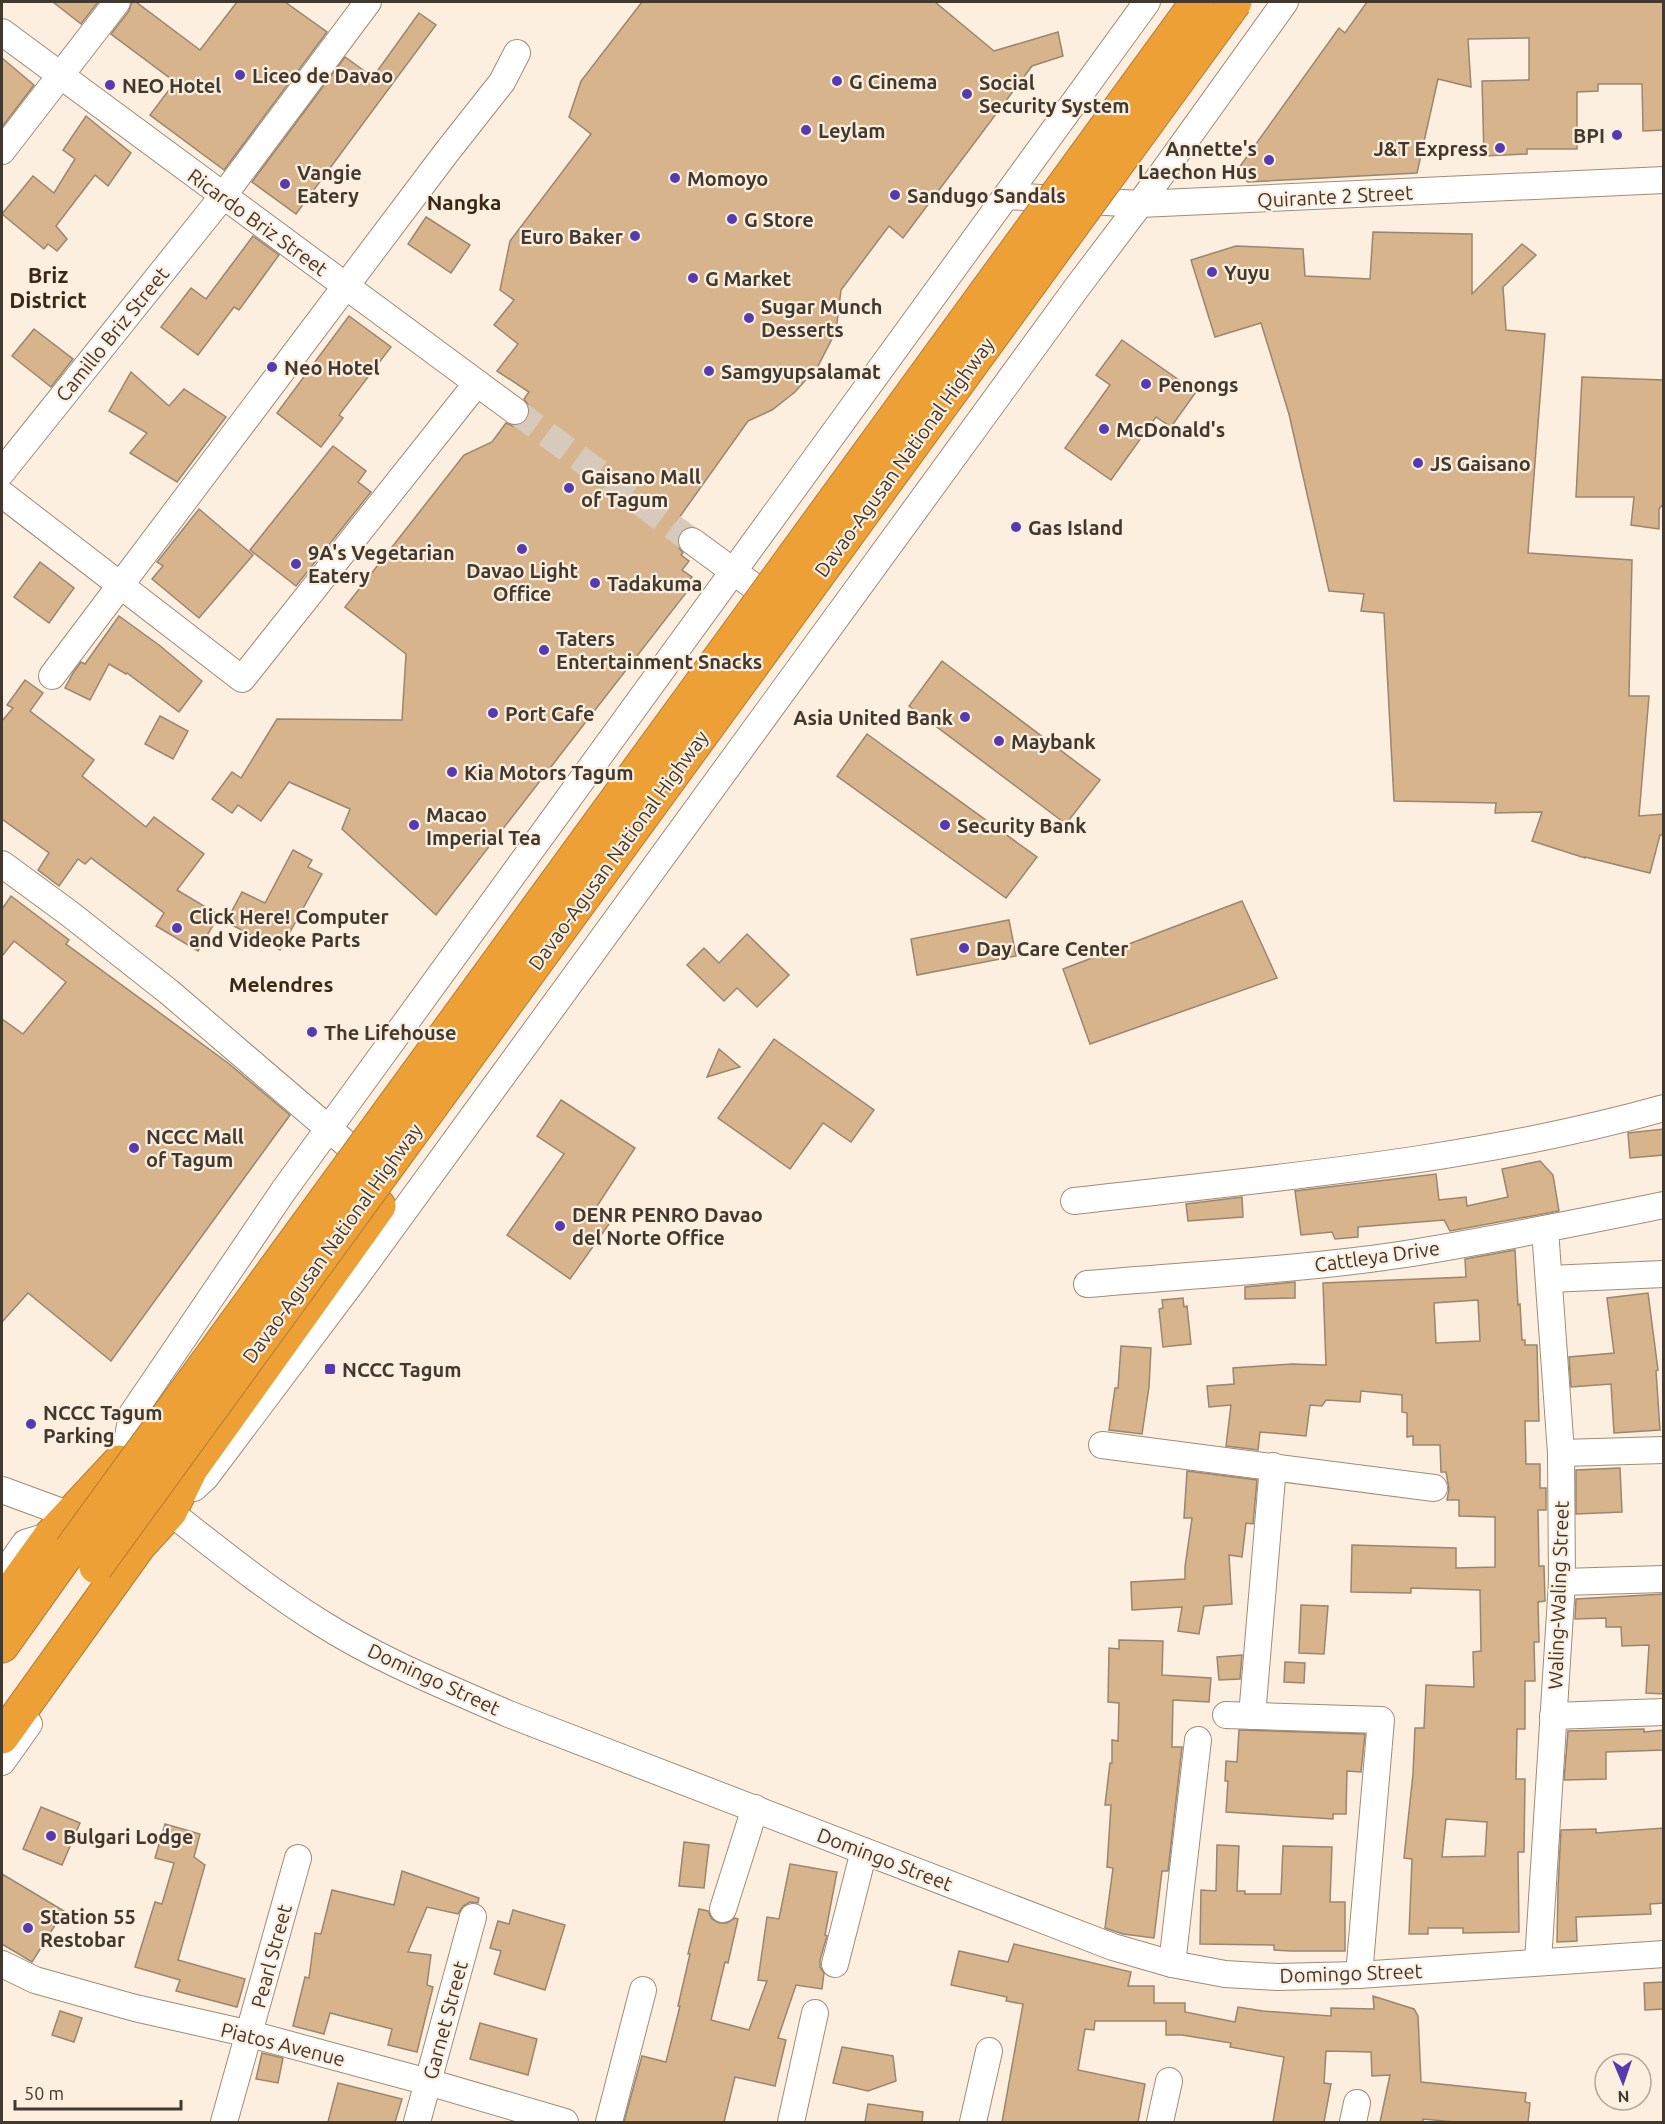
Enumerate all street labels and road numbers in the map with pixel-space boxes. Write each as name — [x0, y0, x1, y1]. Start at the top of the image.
street label: Ricardo Briz Street — [184, 164, 332, 281]
street label: Quirante 2 Street — [1256, 180, 1414, 212]
street label: Camillo Briz Street — [51, 262, 173, 406]
street label: Davao-Agusan National Highway — [809, 333, 999, 581]
street label: Davao-Agusan National Highway — [523, 726, 713, 974]
street label: Davao-Agusan National Highway — [237, 1119, 427, 1367]
street label: Cattleya Drive — [1313, 1236, 1441, 1276]
street label: Waling-Waling Street — [1543, 1500, 1573, 1690]
street label: Domingo Street — [364, 1638, 504, 1720]
street label: Domingo Street — [814, 1823, 956, 1895]
street label: Pearl Street — [246, 1902, 296, 2010]
street label: Garnet Street — [418, 1958, 472, 2082]
street label: Domingo Street — [1279, 1959, 1423, 1987]
street label: Piatos Avenue — [218, 2017, 348, 2071]

